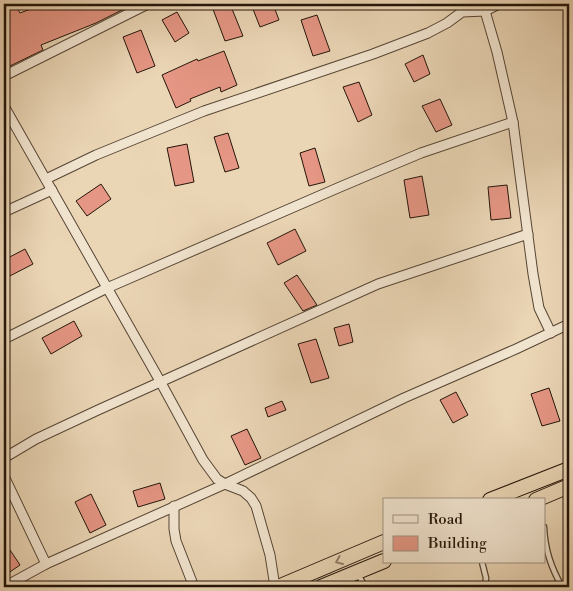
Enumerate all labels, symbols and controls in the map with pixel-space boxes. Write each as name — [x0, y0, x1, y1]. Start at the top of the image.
legend — [383, 498, 546, 564]
text: Road — [428, 510, 463, 529]
text: Building — [427, 534, 487, 553]
one-way arrow — [335, 555, 344, 565]

